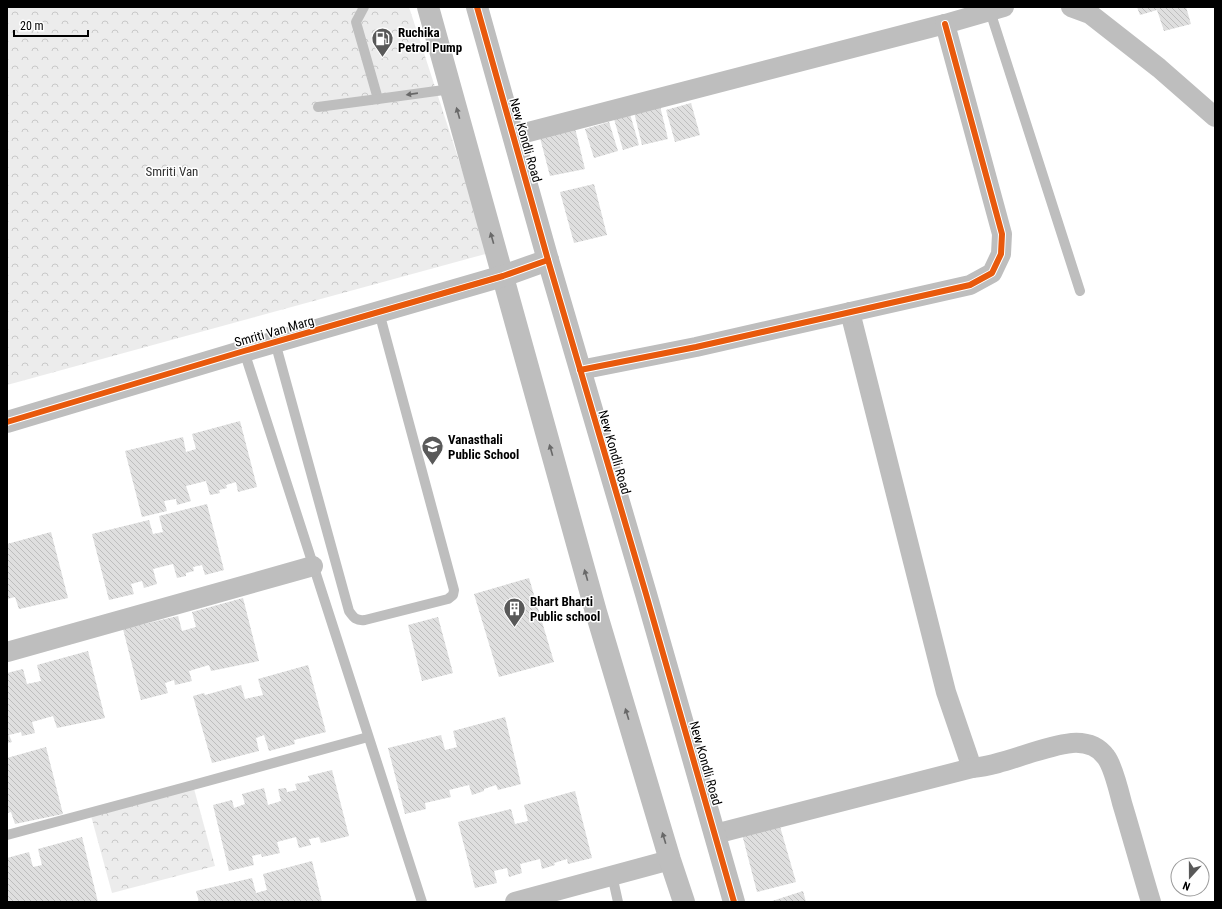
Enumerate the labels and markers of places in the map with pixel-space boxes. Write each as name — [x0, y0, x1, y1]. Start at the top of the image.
place label: Ruchika Petrol Pump — [398, 25, 462, 55]
fuel station icon: Ruchika Petrol Pump — [369, 26, 395, 59]
place label: Vanasthali Public School — [448, 432, 519, 462]
school or university icon: Vanasthali Public School — [420, 433, 446, 466]
place label: Bhart Bharti Public school — [530, 594, 600, 624]
building icon: Bhart Bharti Public school — [501, 595, 527, 628]

